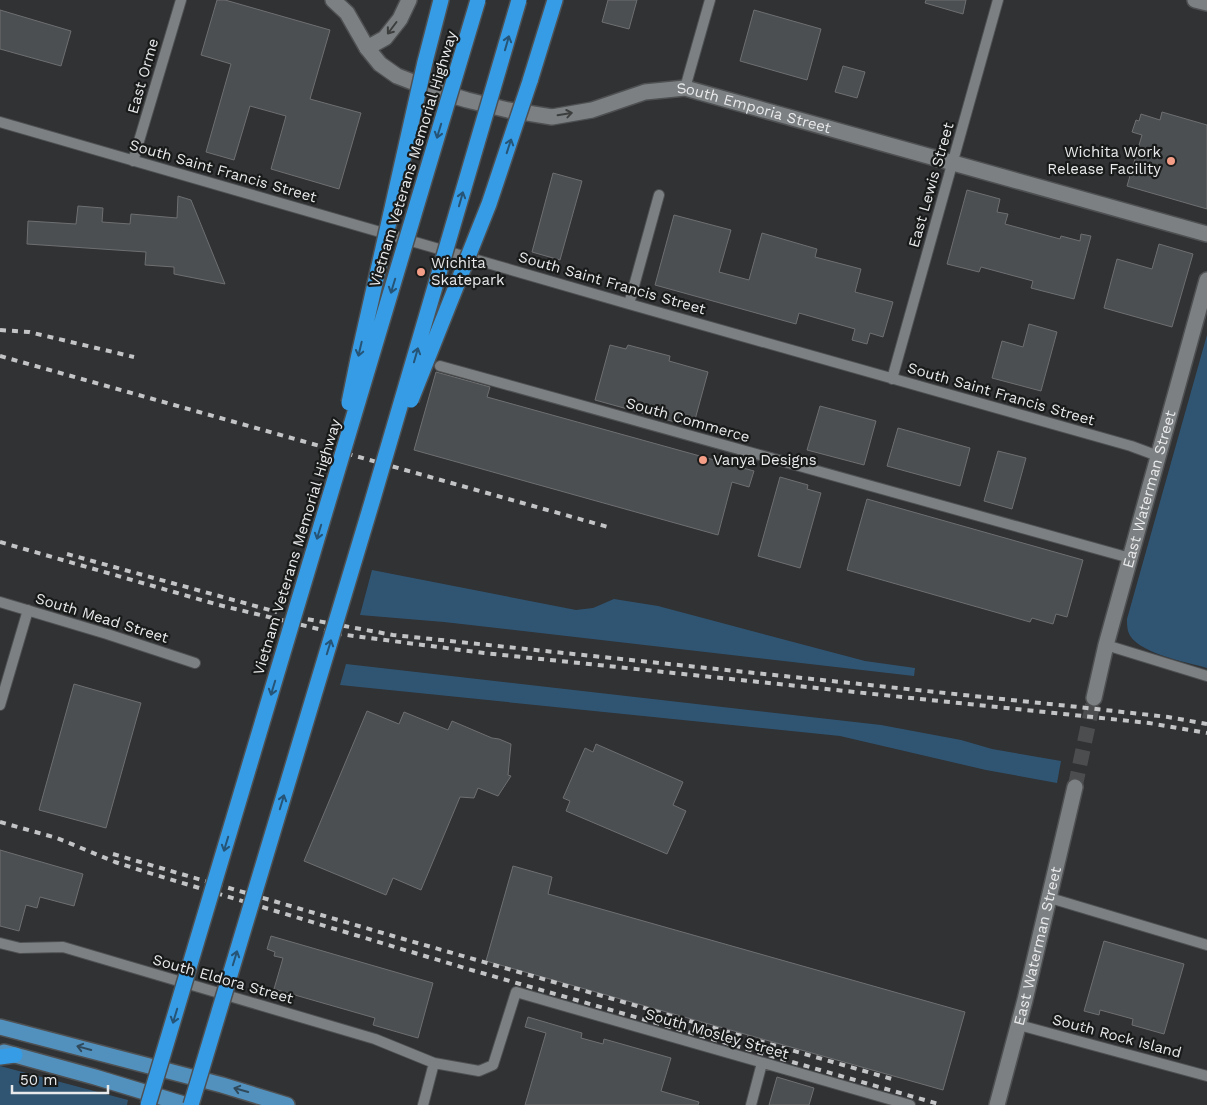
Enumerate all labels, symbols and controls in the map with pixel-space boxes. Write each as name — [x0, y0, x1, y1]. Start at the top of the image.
one-way arrow — [387, 21, 398, 34]
street label: Vietnam Veterans Memorial Highway — [365, 28, 461, 289]
one-way arrow — [502, 35, 512, 51]
street label: East Orme — [124, 36, 162, 116]
street label: South Emporia Street — [676, 79, 834, 138]
one-way arrow — [556, 109, 572, 119]
street label: East Lewis Street — [905, 120, 958, 250]
one-way arrow — [434, 122, 444, 138]
street label: South Saint Francis Street — [127, 136, 319, 207]
one-way arrow — [504, 139, 514, 155]
place label: Wichita Work Release Facility — [1047, 143, 1161, 178]
marker: Wichita Work Release Facility — [1165, 155, 1177, 167]
one-way arrow — [457, 191, 467, 207]
street label: South Saint Francis Street — [516, 248, 708, 319]
place label: Wichita Skatepark — [431, 254, 505, 289]
marker: Wichita Skatepark — [415, 266, 427, 278]
one-way arrow — [387, 278, 397, 294]
one-way arrow — [355, 340, 364, 356]
one-way arrow — [411, 347, 421, 363]
street label: South Saint Francis Street — [905, 359, 1097, 430]
street label: South Commerce — [624, 394, 752, 446]
street label: East Waterman Street — [1119, 408, 1180, 570]
street label: Vietnam Veterans Memorial Highway — [249, 416, 345, 677]
place label: Vanya Designs — [713, 451, 817, 469]
marker: Vanya Designs — [697, 454, 709, 466]
one-way arrow — [314, 524, 324, 540]
street label: South Mead Street — [33, 589, 171, 647]
one-way arrow — [324, 639, 334, 655]
one-way arrow — [267, 680, 277, 696]
one-way arrow — [277, 795, 287, 811]
one-way arrow — [221, 835, 231, 851]
street label: East Waterman Street — [1010, 864, 1065, 1027]
street label: South Eldora Street — [151, 950, 296, 1008]
one-way arrow — [231, 950, 241, 966]
street label: South Mosley Street — [643, 1005, 792, 1063]
one-way arrow — [169, 1008, 179, 1024]
street label: South Rock Island — [1050, 1010, 1184, 1062]
one-way arrow — [76, 1043, 92, 1052]
scale bar — [12, 1062, 109, 1094]
text: 50 m — [20, 1071, 57, 1089]
one-way arrow — [233, 1085, 249, 1095]

